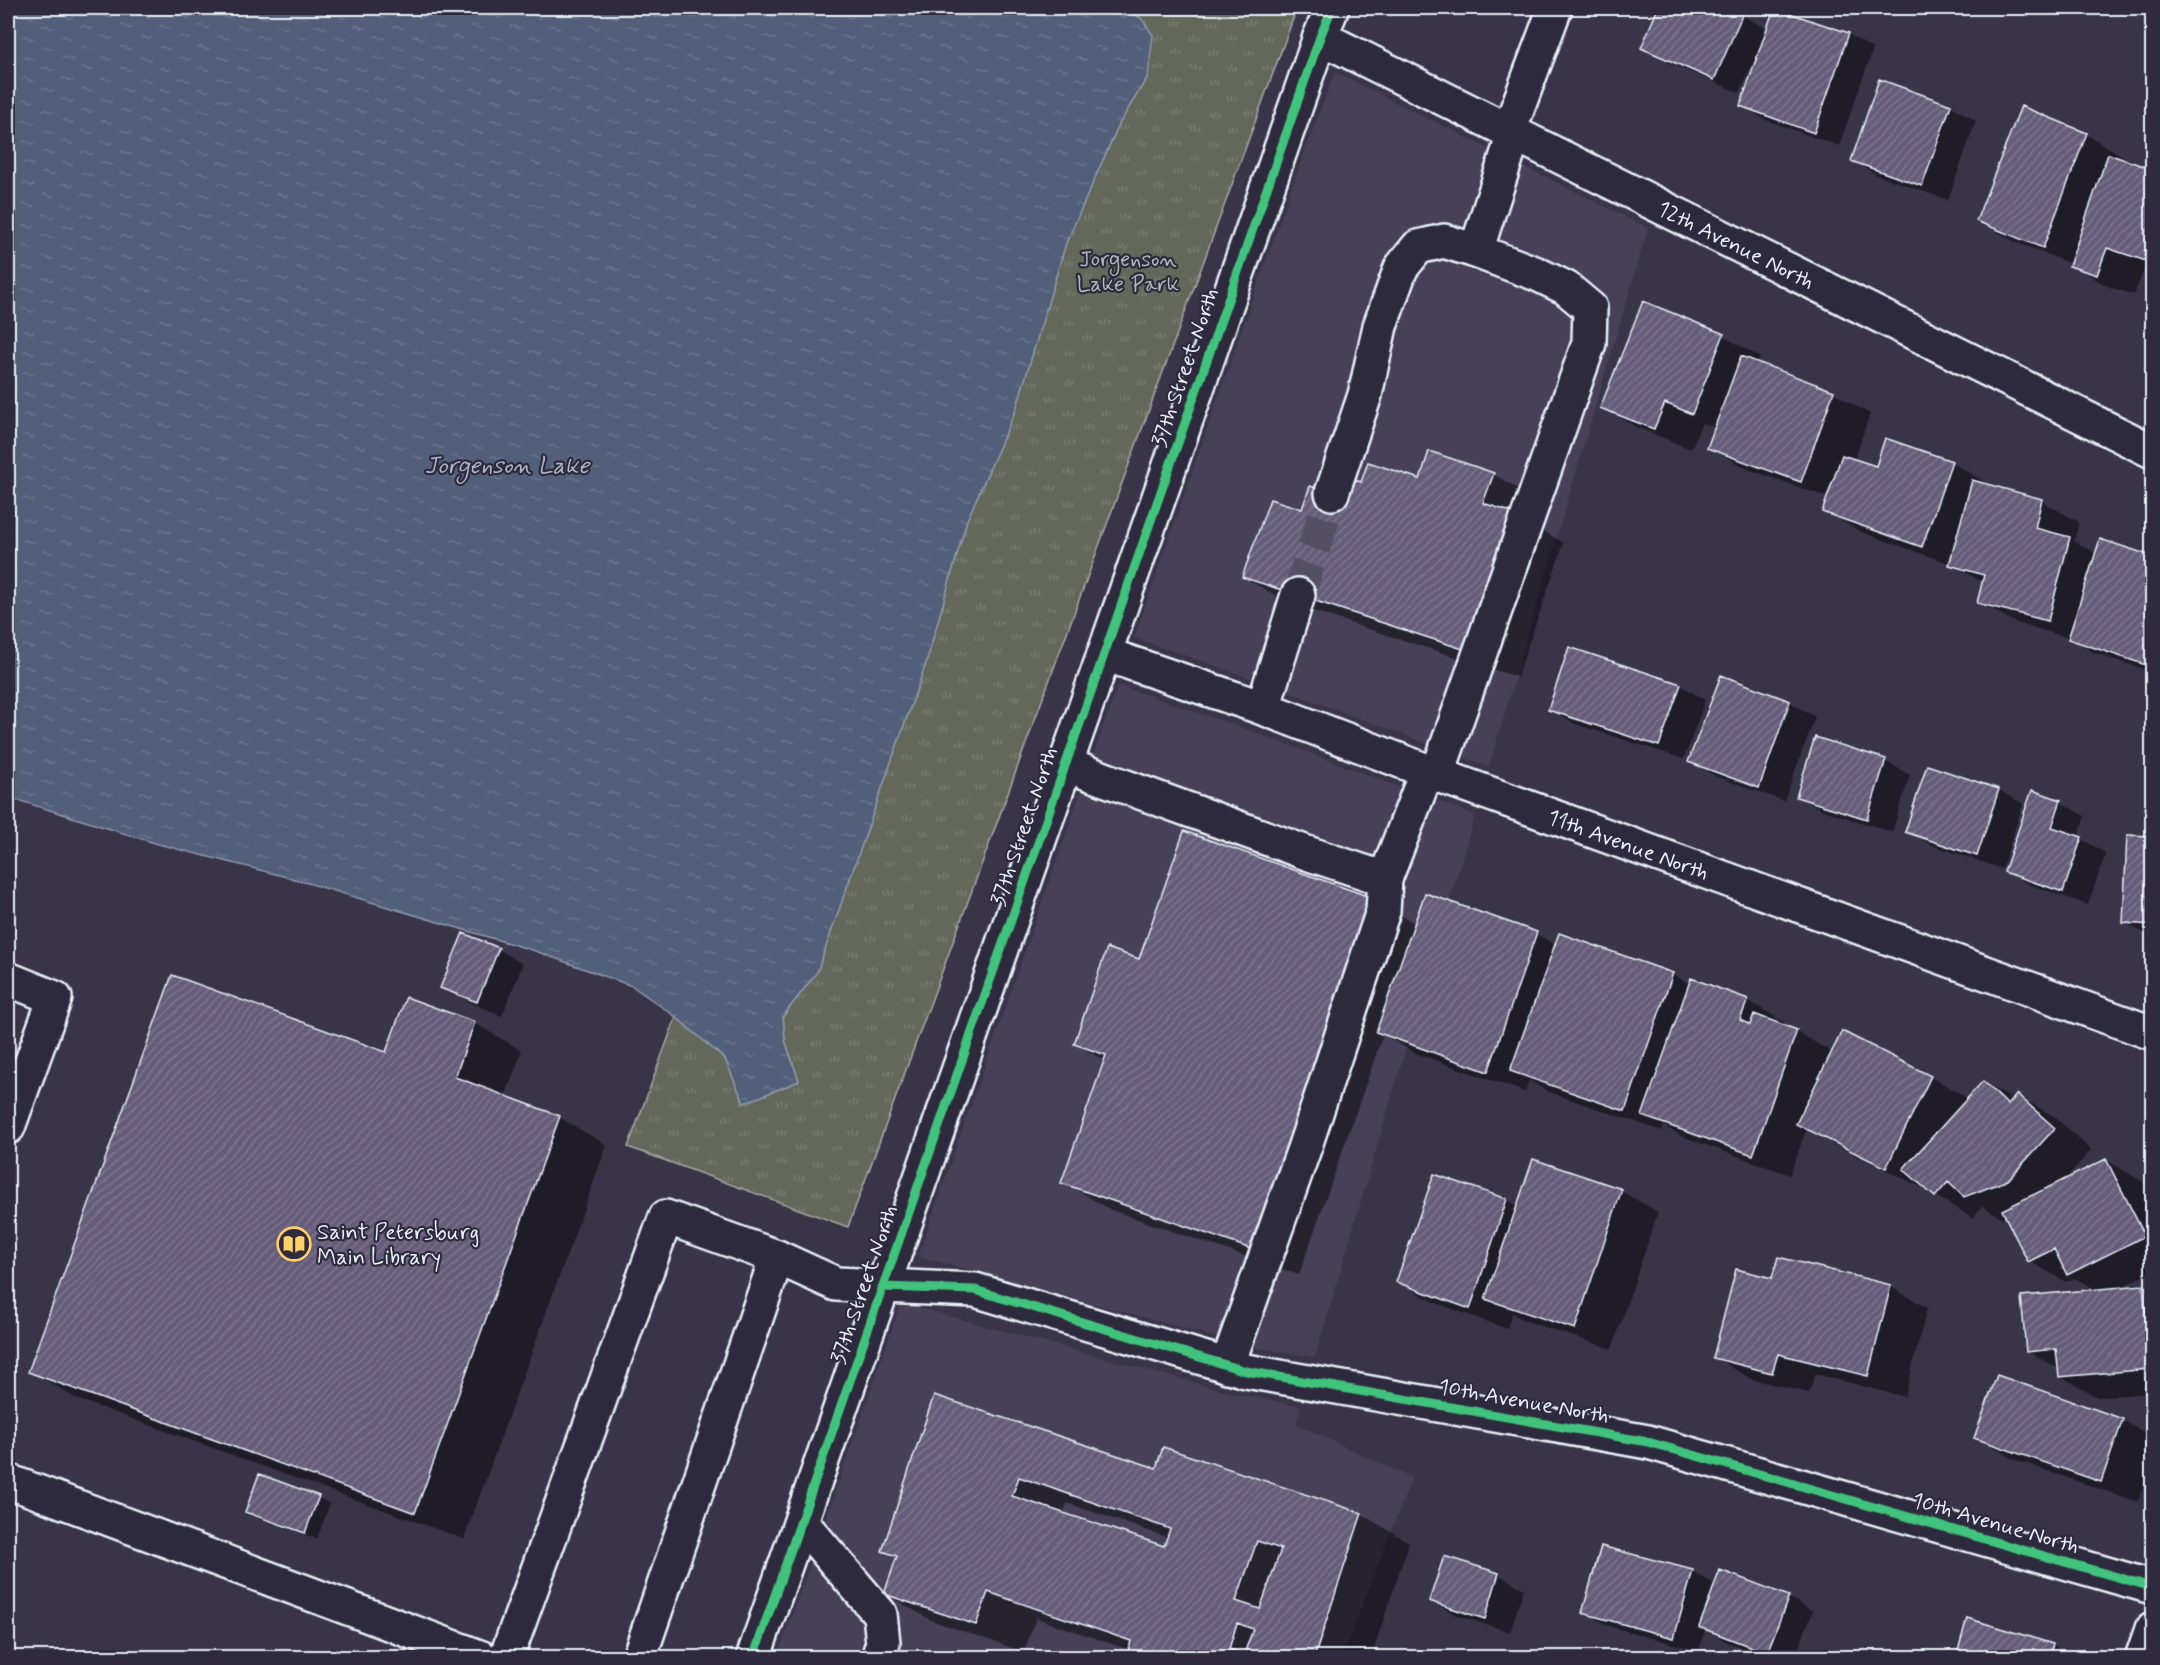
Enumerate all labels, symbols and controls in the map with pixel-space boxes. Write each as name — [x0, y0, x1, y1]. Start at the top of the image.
street label: 12th Avenue North — [1652, 195, 1818, 297]
park label: Jorgenson Lake Park — [1077, 246, 1179, 299]
street label: 37th Street North — [1146, 285, 1226, 451]
water label: Jorgenson Lake — [425, 451, 590, 484]
street label: 37th Street North — [985, 744, 1065, 910]
street label: 11th Avenue North — [1544, 804, 1712, 888]
street label: 37th Street North — [825, 1202, 905, 1368]
place label: Saint Petersburg Main Library — [317, 1219, 479, 1272]
library icon: Saint Petersburg Main Library — [276, 1226, 312, 1262]
street label: 10th Avenue North — [1436, 1373, 1611, 1431]
street label: 10th Avenue North — [1909, 1487, 2082, 1561]

